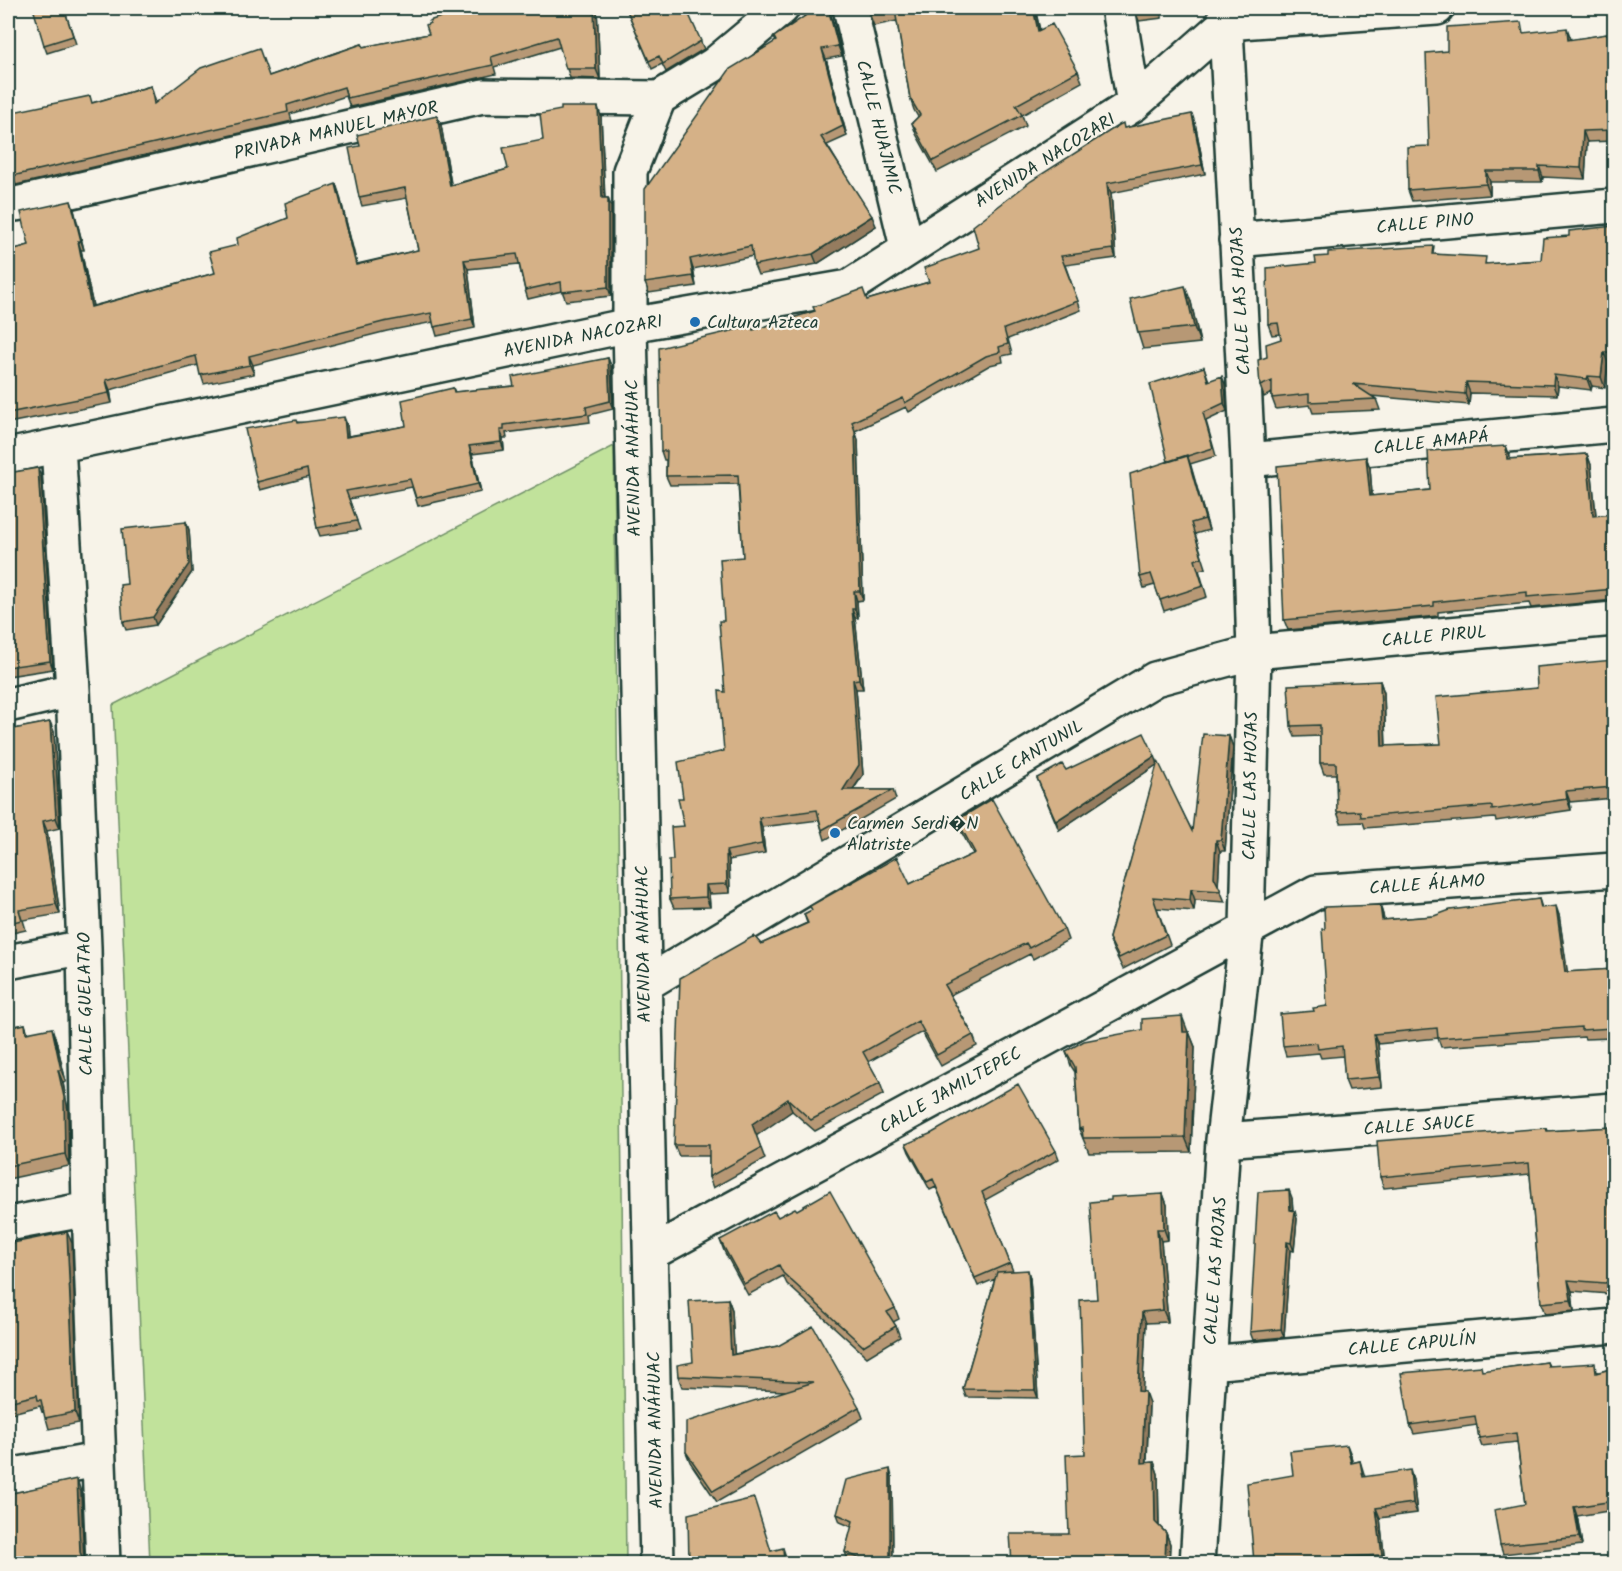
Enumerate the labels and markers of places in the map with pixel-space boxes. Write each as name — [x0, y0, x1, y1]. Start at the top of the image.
place label: Cultura Azteca — [707, 309, 818, 338]
marker: Cultura Azteca — [688, 315, 702, 329]
place label: Carmen Serdi�N Alatriste — [847, 810, 979, 860]
marker: Carmen Serdi�N Alatriste — [828, 826, 842, 840]

